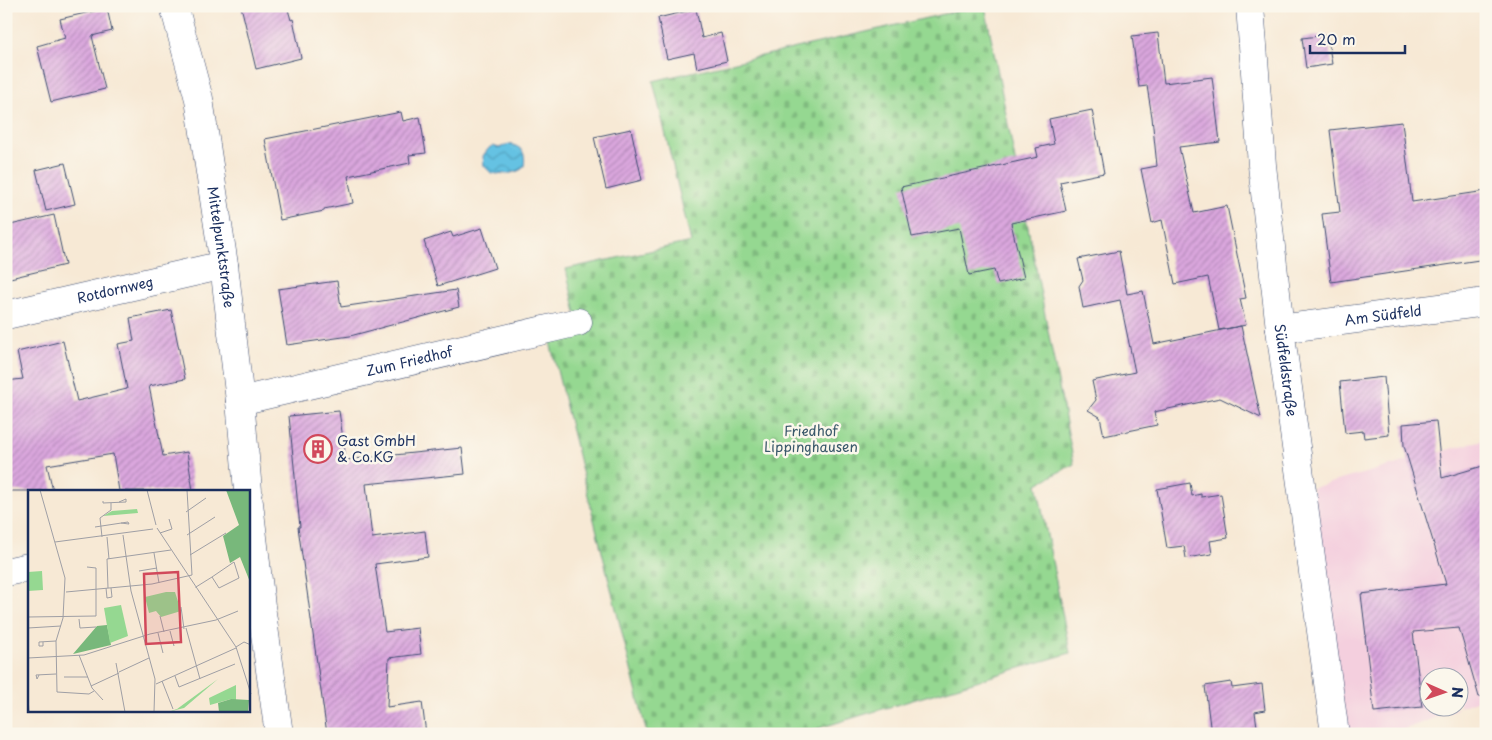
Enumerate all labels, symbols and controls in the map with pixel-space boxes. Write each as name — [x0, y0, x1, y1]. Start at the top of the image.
scale bar — [1310, 22, 1404, 54]
text: 20 m — [1317, 27, 1356, 50]
street label: Mittelpunktstraße — [202, 185, 240, 309]
street label: Rotdornweg — [75, 271, 155, 308]
street label: Am Südfeld — [1343, 300, 1423, 330]
street label: Südfeldstraße — [1270, 323, 1303, 418]
street label: Zum Friedhof — [364, 340, 456, 381]
park label: Friedhof Lippinghausen — [764, 420, 858, 457]
place label: Gast GmbH & Co.KG — [337, 430, 416, 467]
building icon: Gast GmbH & Co.KG — [303, 434, 333, 464]
inset map — [28, 490, 250, 712]
north arrow — [1420, 668, 1470, 718]
text: N — [1447, 687, 1468, 698]

